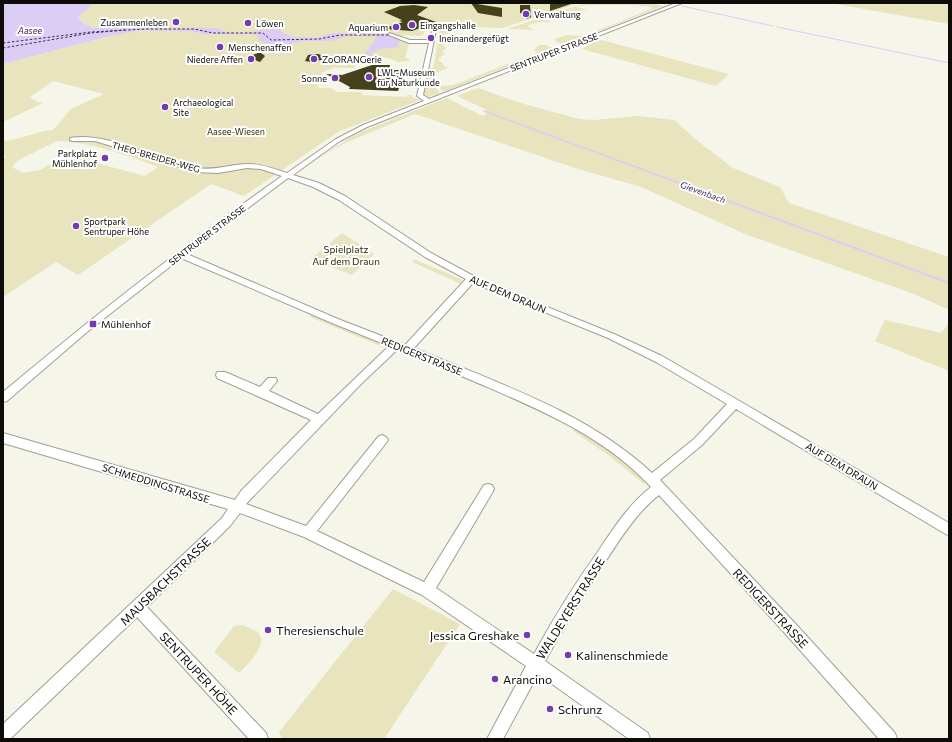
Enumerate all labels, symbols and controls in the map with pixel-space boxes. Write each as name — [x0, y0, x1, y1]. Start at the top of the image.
marker: Verwaltung — [521, 9, 531, 19]
place label: Verwaltung — [534, 9, 581, 20]
place label: Zusammenleben — [100, 17, 168, 28]
marker: Zusammenleben — [171, 17, 181, 27]
marker: Löwen — [243, 18, 253, 28]
place label: Löwen — [256, 18, 283, 29]
marker: Eingangshalle — [407, 20, 417, 30]
place label: Eingangshalle — [420, 20, 476, 31]
place label: Aquarium — [348, 22, 388, 33]
marker: Aquarium — [391, 22, 401, 32]
water label: Aasee — [17, 25, 42, 36]
street label: SENTRUPER STRASSE — [508, 30, 600, 74]
marker: Ineinandergefügt — [426, 33, 436, 43]
place label: Ineinandergefügt — [439, 33, 509, 44]
marker: Menschenaffen — [215, 42, 225, 52]
place label: Menschenaffen — [228, 42, 291, 53]
place label: Niedere Affen — [187, 54, 243, 65]
marker: Niedere Affen — [246, 54, 256, 64]
marker: ZoORANGerie — [309, 54, 319, 64]
place label: ZoORANGerie — [322, 54, 382, 65]
place label: LWL-Museum für Naturkunde — [377, 67, 440, 88]
marker: LWL-Museum für Naturkunde — [364, 72, 374, 82]
place label: Sonne — [301, 73, 327, 84]
marker: Sonne — [330, 73, 340, 83]
place label: Archaeological Site — [173, 97, 233, 118]
marker: Archaeological Site — [160, 102, 170, 112]
park label: Aasee-Wiesen — [207, 126, 265, 137]
street label: THEO-BREIDER-WEG — [111, 139, 201, 175]
place label: Parkplatz Mühlenhof — [52, 148, 98, 169]
marker: Parkplatz Mühlenhof — [100, 153, 110, 163]
water label: Gievenbach — [679, 179, 727, 205]
street label: SENTRUPER STRASSE — [166, 202, 248, 268]
place label: Sportpark Sentruper Höhe — [84, 216, 149, 237]
marker: Sportpark Sentruper Höhe — [71, 221, 81, 231]
park label: Spielplatz Auf dem Draun — [312, 243, 380, 267]
street label: AUF DEM DRAUN — [468, 272, 548, 316]
place label: Mühlenhof — [101, 318, 151, 330]
marker: Mühlenhof — [88, 319, 98, 329]
street label: REDIGERSTRASSE — [380, 334, 464, 378]
street label: AUF DEM DRAUN — [804, 440, 880, 492]
street label: SCHMEDDINGSTRASSE — [101, 461, 211, 505]
street label: MAUSBACHSTRASSE — [117, 534, 213, 628]
street label: WALDEYERSTRASSE — [533, 554, 607, 662]
street label: REDIGERSTRASSE — [731, 565, 811, 651]
place label: Theresienschule — [276, 623, 364, 637]
marker: Theresienschule — [263, 625, 273, 635]
place label: Jessica Greshake — [430, 628, 519, 643]
street label: SENTRUPER HÖHE — [157, 629, 241, 717]
marker: Jessica Greshake — [522, 630, 532, 640]
place label: Kalinenschmiede — [576, 648, 668, 662]
marker: Kalinenschmiede — [563, 650, 573, 660]
place label: Arancino — [503, 672, 552, 686]
marker: Arancino — [490, 674, 500, 684]
place label: Schrunz — [558, 702, 602, 716]
marker: Schrunz — [545, 704, 555, 714]

